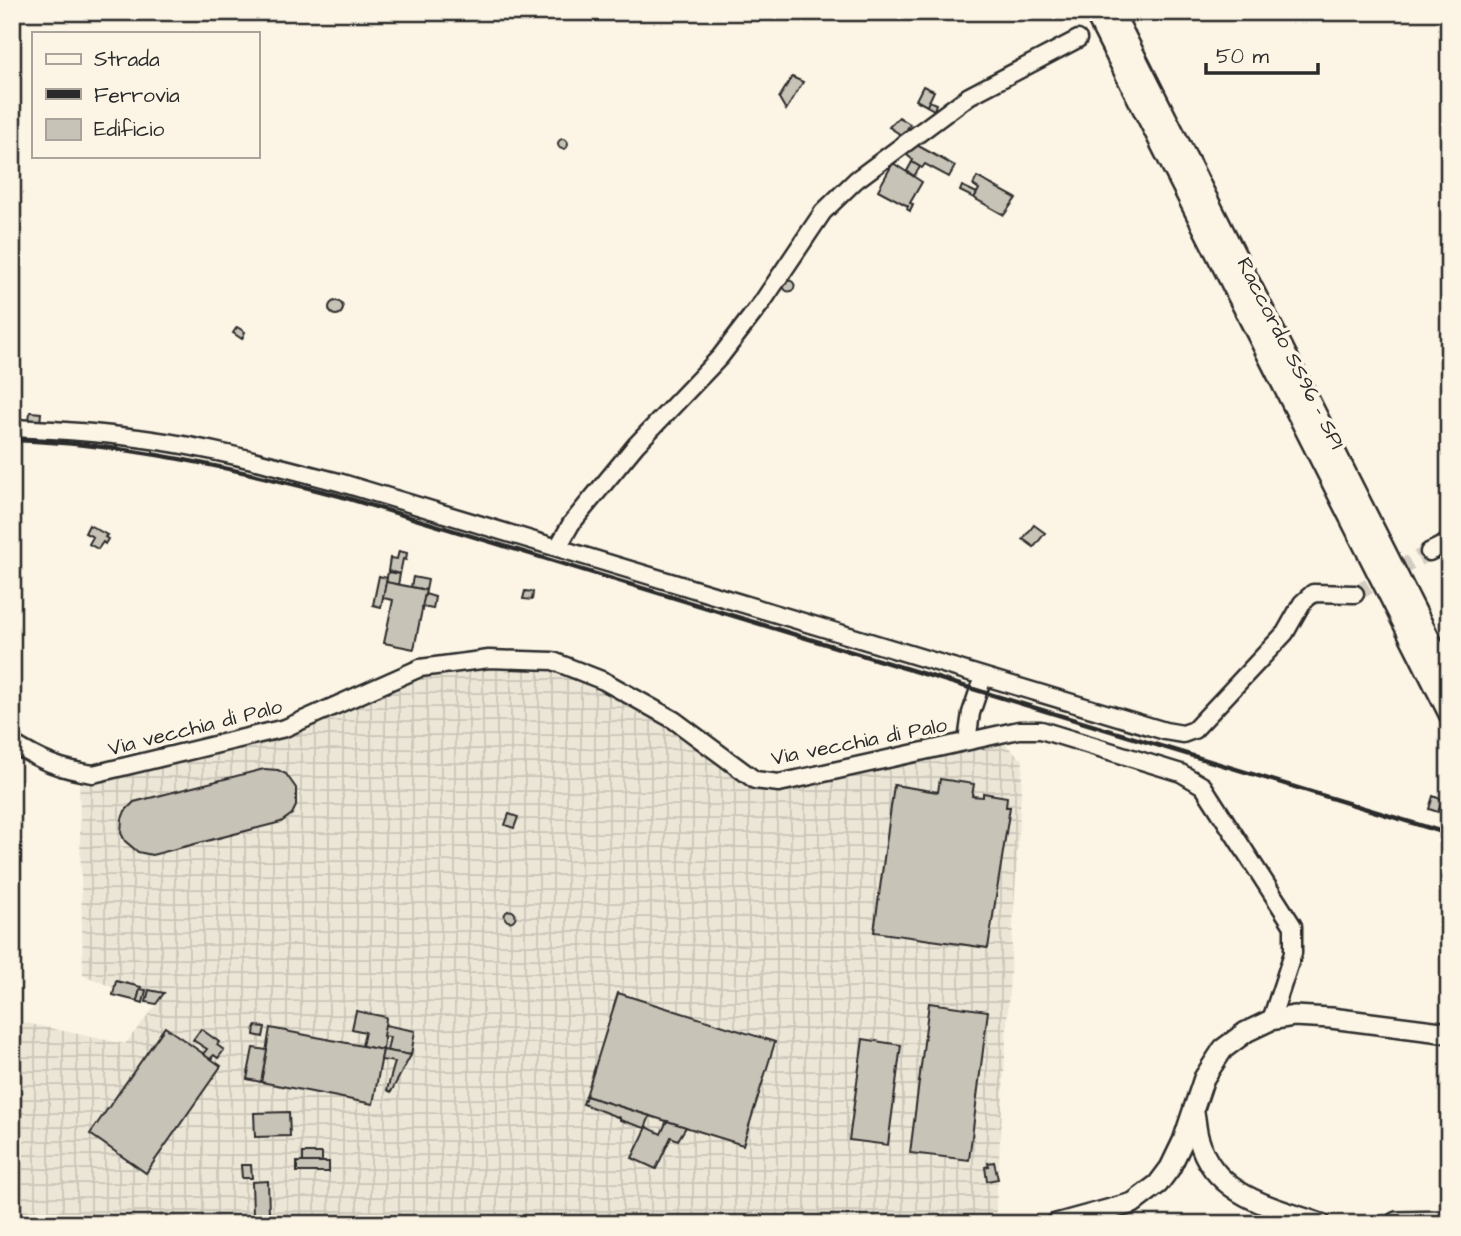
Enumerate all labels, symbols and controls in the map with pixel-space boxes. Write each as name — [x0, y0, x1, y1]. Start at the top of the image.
legend — [32, 32, 259, 158]
scale bar — [1206, 32, 1318, 76]
text: 50 m — [1216, 42, 1270, 71]
text: Strada — [94, 45, 160, 74]
text: Ferrovia — [94, 81, 180, 110]
text: Edificio — [94, 115, 164, 144]
street label: Raccordo SS96 - SP1 — [1230, 252, 1352, 454]
street label: Via vecchia di Palo — [105, 692, 285, 763]
street label: Via vecchia di Palo — [769, 710, 950, 773]

